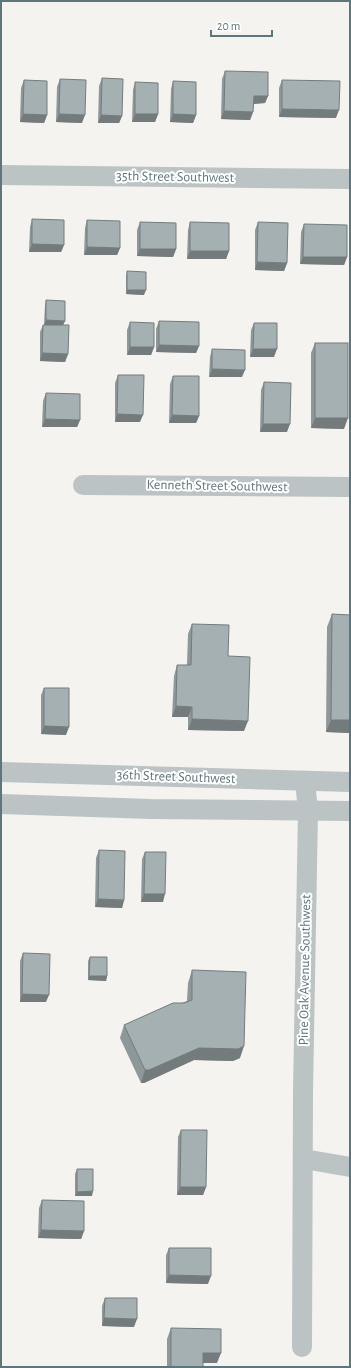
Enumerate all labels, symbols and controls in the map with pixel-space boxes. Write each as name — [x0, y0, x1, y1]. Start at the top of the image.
scale bar — [211, 12, 272, 38]
text: 20 m — [217, 20, 240, 32]
street label: 35th Street Southwest — [116, 169, 235, 185]
street label: Kenneth Street Southwest — [146, 478, 288, 494]
street label: 36th Street Southwest — [116, 768, 236, 786]
street label: Pine Oak Avenue Southwest — [297, 894, 313, 1046]

